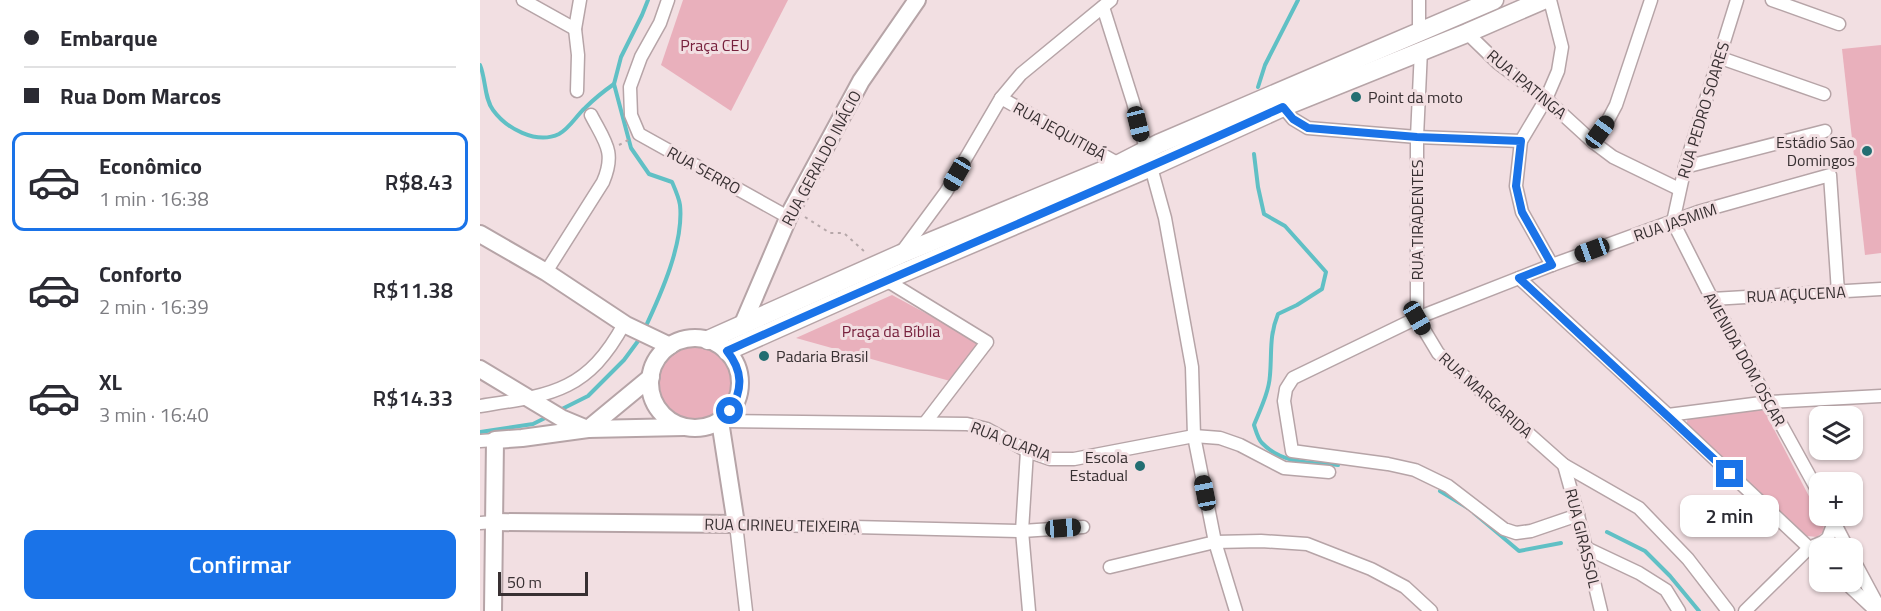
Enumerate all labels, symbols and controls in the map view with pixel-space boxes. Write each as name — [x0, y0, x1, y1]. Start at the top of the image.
text: Embarque — [60, 21, 157, 55]
park label: Praça CEU — [680, 33, 750, 57]
street label: RUA PEDRO SOARES — [1671, 39, 1735, 181]
street label: RUA IPATINGA — [1482, 44, 1572, 125]
text: Rua Dom Marcos — [60, 79, 221, 113]
place label: Point da moto — [1368, 85, 1463, 109]
street label: RUA GERALDO INÁCIO — [775, 86, 867, 230]
marker: Point da moto — [1349, 90, 1363, 104]
street label: RUA JEQUITIBÁ — [1009, 96, 1111, 167]
car — [1125, 104, 1151, 144]
car — [1582, 112, 1618, 152]
place label: Estádio São Domingos — [1776, 130, 1855, 172]
street label: RUA SERRO — [663, 140, 745, 200]
marker: Estádio São Domingos — [1860, 144, 1874, 158]
text: Econômico — [99, 149, 202, 183]
car — [940, 154, 974, 194]
icon: car — [27, 155, 81, 209]
street label: RUA TIRADENTES — [1405, 160, 1429, 280]
text: R$8.43 — [385, 165, 453, 199]
text: 1 min · 16:38 — [99, 183, 209, 214]
street label: RUA JASMIM — [1630, 197, 1720, 247]
car — [1572, 235, 1612, 265]
text: Conforto — [99, 257, 182, 291]
icon: car — [27, 263, 81, 317]
text: R$11.38 — [373, 273, 453, 307]
street label: RUA AÇUCENA — [1746, 279, 1847, 309]
street label: AVENIDA DOM OSCAR — [1698, 287, 1792, 431]
text: 2 min · 16:39 — [99, 291, 209, 322]
car — [1400, 298, 1434, 338]
park label: Praça da Bíblia — [842, 319, 940, 343]
place label: Padaria Brasil — [776, 344, 869, 368]
street label: RUA MARGARIDA — [1434, 346, 1538, 444]
marker: Padaria Brasil — [757, 349, 771, 363]
text: XL — [99, 365, 122, 399]
icon: car — [27, 371, 81, 425]
text: R$14.33 — [373, 381, 453, 415]
route start — [716, 397, 743, 424]
text: 3 min · 16:40 — [99, 399, 209, 430]
map controls — [1809, 406, 1863, 592]
button: layers — [1809, 406, 1863, 460]
street label: RUA OLARIA — [967, 415, 1055, 467]
place label: Escola Estadual — [1069, 445, 1128, 487]
marker: Escola Estadual — [1133, 459, 1147, 473]
route end — [1716, 460, 1743, 487]
button: + — [1809, 472, 1863, 526]
car — [1193, 474, 1217, 512]
street label: RUA GIRASSOL — [1559, 486, 1607, 591]
callout: 2 min — [1680, 495, 1780, 537]
text: 2 min — [1705, 500, 1754, 531]
street label: RUA CIRINEU TEIXEIRA — [704, 512, 860, 538]
car — [1044, 518, 1082, 538]
button: Confirmar — [24, 530, 456, 599]
button: − — [1809, 538, 1863, 592]
scale bar — [498, 569, 588, 596]
text: 50 m — [507, 570, 542, 594]

